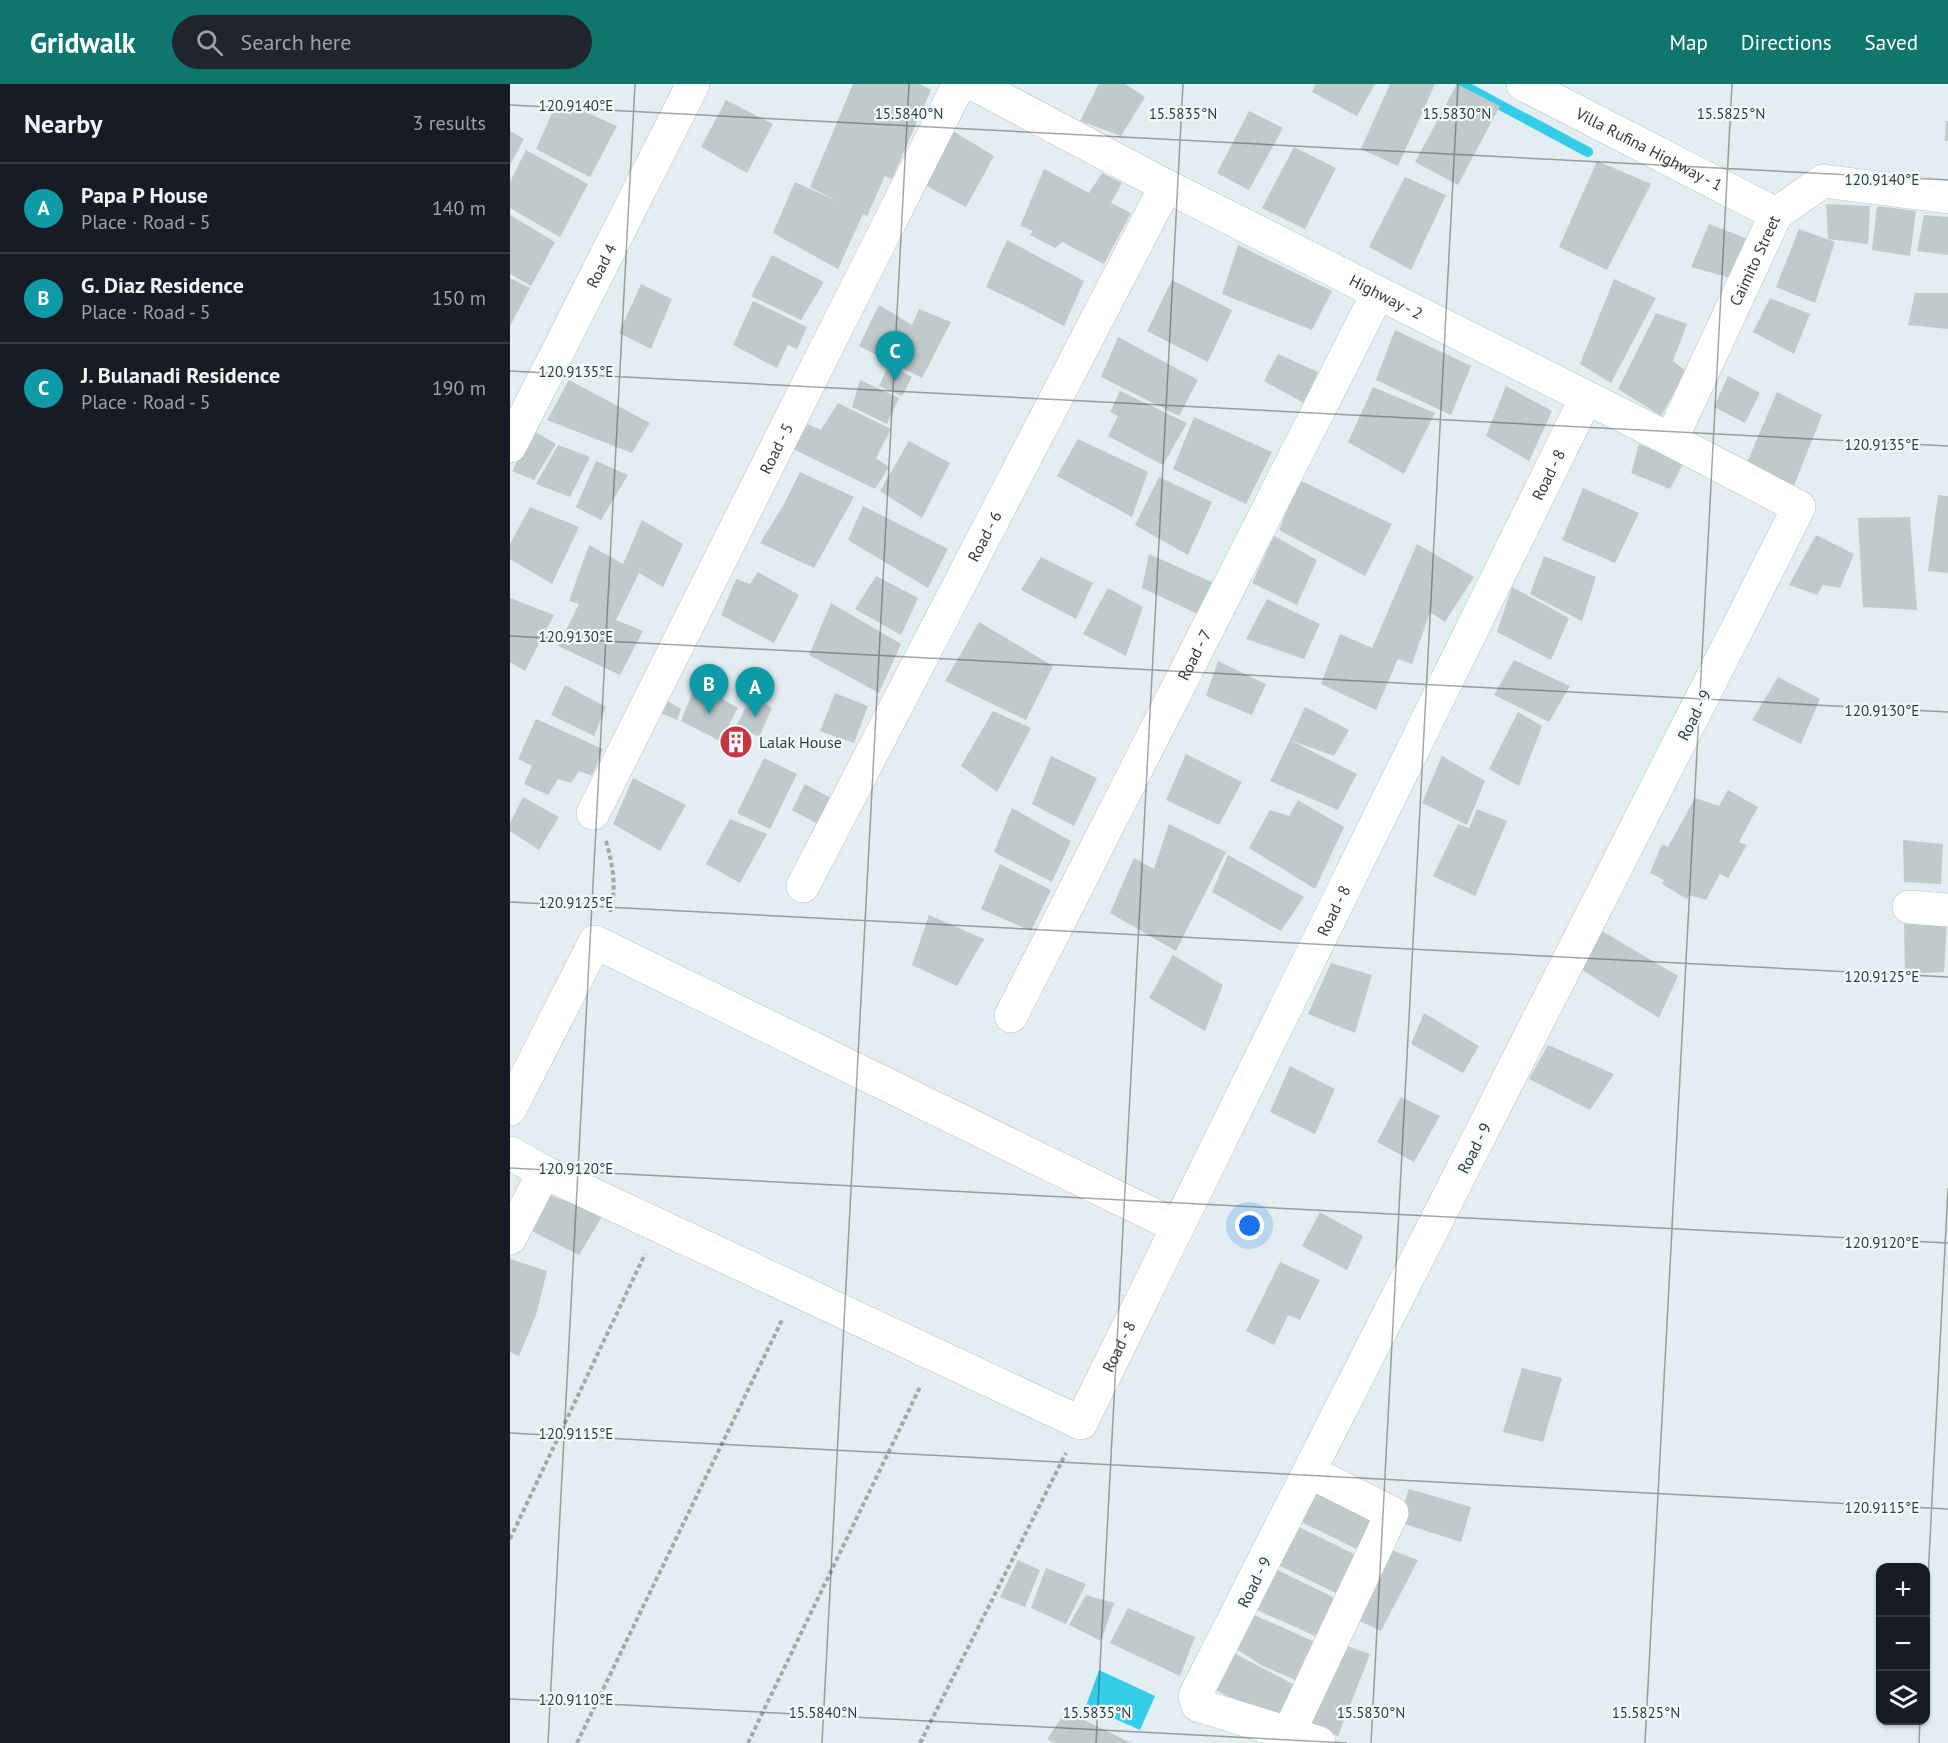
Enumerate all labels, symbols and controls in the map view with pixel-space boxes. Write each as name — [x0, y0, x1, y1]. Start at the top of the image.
search box — [172, 15, 592, 69]
text: Gridwalk — [30, 24, 136, 61]
icon: search — [193, 26, 226, 59]
text: Search here — [241, 28, 352, 56]
text: Map — [1669, 29, 1708, 56]
text: Directions — [1741, 29, 1832, 56]
text: Saved — [1865, 29, 1918, 56]
text: 120.9140°E — [539, 96, 613, 115]
street label: Villa Rufina Highway - 1 — [1572, 102, 1726, 195]
text: 15.5840°N — [875, 104, 943, 123]
text: 15.5835°N — [1149, 104, 1217, 123]
text: 15.5830°N — [1423, 104, 1491, 123]
text: 15.5825°N — [1697, 104, 1765, 123]
text: Nearby — [24, 107, 102, 140]
text: 3 results — [413, 110, 486, 136]
text: 120.9140°E — [1845, 170, 1919, 189]
text: Papa P House — [81, 181, 208, 209]
text: A — [37, 195, 50, 221]
text: 140 m — [432, 195, 486, 221]
text: Place · Road - 5 — [81, 209, 211, 235]
street label: Caimito Street — [1725, 212, 1784, 309]
street label: Road 4 — [582, 240, 621, 291]
street label: Highway - 2 — [1346, 270, 1426, 324]
text: G. Diaz Residence — [81, 271, 244, 299]
text: B — [38, 285, 49, 311]
text: 150 m — [432, 285, 486, 311]
text: Place · Road - 5 — [81, 299, 211, 325]
pin: C — [876, 332, 914, 381]
text: J. Bulanadi Residence — [81, 361, 280, 389]
text: 120.9135°E — [539, 362, 613, 381]
text: C — [38, 375, 49, 401]
text: 190 m — [432, 375, 486, 401]
text: Place · Road - 5 — [81, 389, 211, 415]
street label: Road - 5 — [755, 420, 797, 477]
text: 120.9135°E — [1845, 435, 1919, 454]
street label: Road - 8 — [1527, 446, 1569, 503]
street label: Road - 6 — [963, 507, 1006, 565]
street label: Road - 7 — [1173, 626, 1216, 684]
text: 120.9130°E — [539, 627, 613, 646]
pin: B — [690, 664, 728, 714]
pin: A — [736, 668, 774, 717]
street label: Road - 9 — [1673, 686, 1715, 744]
text: 120.9130°E — [1845, 701, 1919, 720]
building icon: Lalak House — [718, 724, 754, 760]
place label: Lalak House — [759, 732, 842, 752]
street label: Road - 8 — [1312, 882, 1354, 939]
text: 120.9125°E — [539, 893, 613, 912]
text: 120.9125°E — [1845, 967, 1919, 986]
street label: Road - 9 — [1453, 1119, 1495, 1177]
text: 120.9120°E — [539, 1159, 613, 1178]
your location — [1235, 1211, 1264, 1240]
text: 120.9120°E — [1845, 1233, 1919, 1252]
street label: Road - 8 — [1098, 1318, 1140, 1375]
text: 120.9115°E — [539, 1424, 613, 1443]
text: 120.9115°E — [1845, 1498, 1919, 1517]
street label: Road - 9 — [1233, 1553, 1275, 1611]
map controls — [1876, 1563, 1930, 1725]
button: + — [1876, 1563, 1930, 1617]
button: − — [1876, 1617, 1930, 1671]
button: layers — [1876, 1671, 1930, 1725]
text: 120.9110°E — [539, 1690, 613, 1709]
text: 15.5840°N — [789, 1703, 857, 1722]
text: 15.5835°N — [1063, 1703, 1131, 1722]
text: 15.5830°N — [1337, 1703, 1405, 1722]
text: 15.5825°N — [1612, 1703, 1680, 1722]

